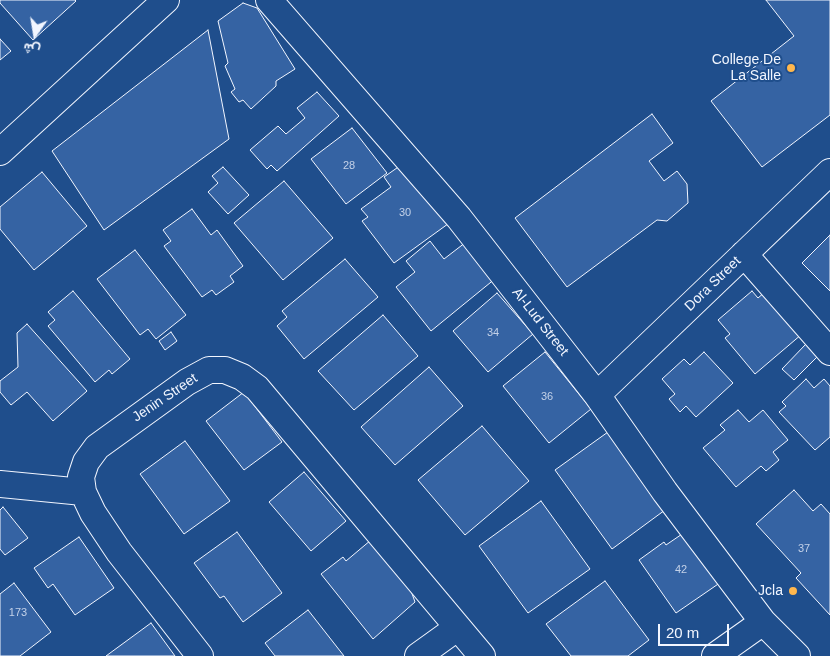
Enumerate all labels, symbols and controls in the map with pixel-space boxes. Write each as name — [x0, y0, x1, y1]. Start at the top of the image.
north arrow — [10, 10, 60, 60]
text: ش — [22, 40, 42, 59]
place label: College De La Salle — [712, 52, 781, 84]
marker: College De La Salle — [785, 62, 797, 74]
house number: 28 — [343, 159, 355, 173]
house number: 30 — [399, 206, 411, 220]
street label: Dora Street — [681, 253, 745, 315]
street label: Al-Lud Street — [508, 285, 572, 359]
house number: 34 — [487, 326, 499, 340]
street label: Jenin Street — [129, 370, 201, 426]
house number: 36 — [541, 390, 553, 404]
house number: 37 — [798, 542, 810, 556]
house number: 42 — [675, 563, 687, 577]
place label: Jcla — [758, 583, 783, 599]
marker: Jcla — [787, 585, 799, 597]
house number: 173 — [9, 606, 27, 620]
scale bar — [660, 614, 731, 646]
text: 20 m — [666, 624, 699, 641]

